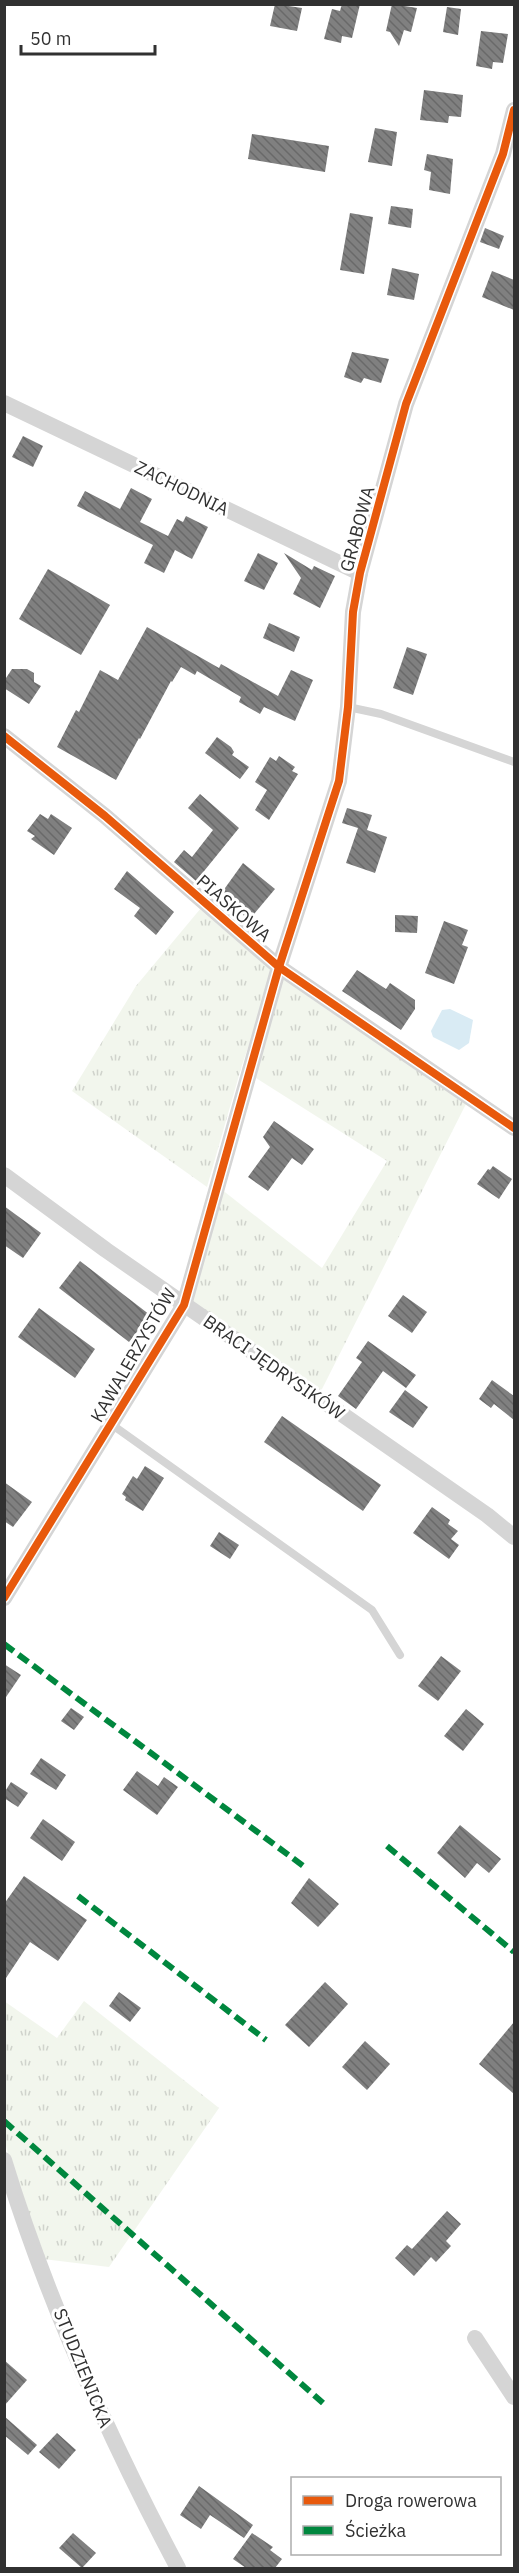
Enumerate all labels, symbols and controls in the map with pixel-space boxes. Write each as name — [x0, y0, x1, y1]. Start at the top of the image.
scale bar — [21, 18, 154, 56]
text: 50 m — [30, 27, 72, 50]
street label: ZACHODNIA — [131, 455, 233, 521]
street label: GRABOWA — [335, 483, 380, 574]
street label: PIASKOWA — [192, 869, 276, 947]
street label: KAWALERZYSTÓW — [85, 1284, 181, 1426]
street label: BRACI JĘDRYSIKÓW — [199, 1310, 349, 1424]
street label: STUDZIENICKA — [49, 2305, 118, 2431]
legend — [291, 2477, 501, 2555]
text: Droga rowerowa — [345, 2489, 477, 2512]
text: Ścieżka — [345, 2519, 407, 2542]

